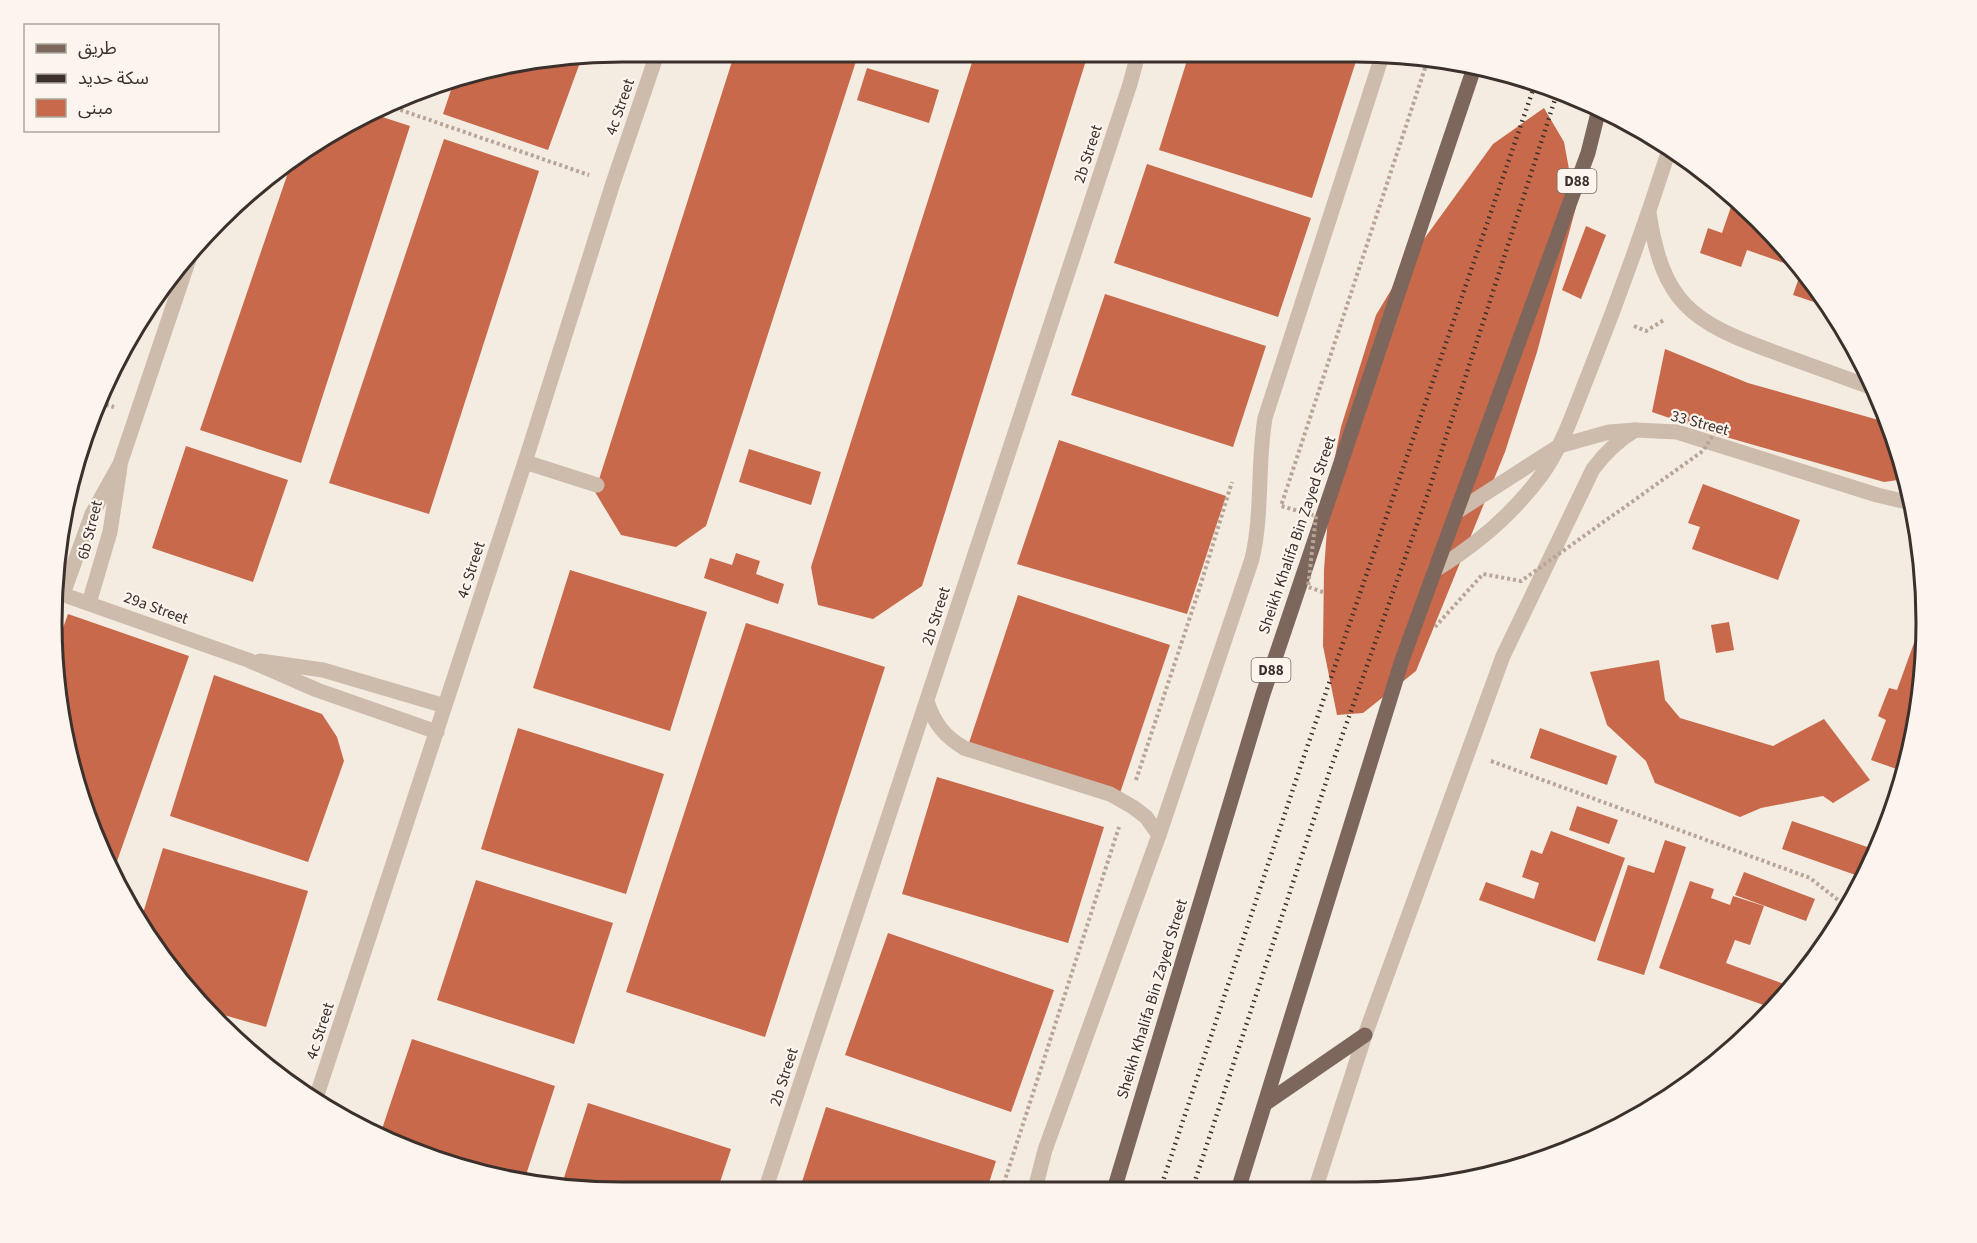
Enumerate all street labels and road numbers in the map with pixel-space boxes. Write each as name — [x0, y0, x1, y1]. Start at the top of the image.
street label: 4c Street — [600, 75, 640, 138]
street label: 2b Street — [1068, 121, 1108, 186]
road number: D88 — [1558, 169, 1596, 193]
street label: 33 Street — [1669, 405, 1732, 441]
street label: Sheikh Khalifa Bin Zayed Street — [1253, 433, 1341, 637]
street label: 6b Street — [72, 498, 108, 562]
street label: 4c Street — [451, 538, 491, 601]
street label: 2b Street — [916, 583, 956, 648]
street label: 29a Street — [121, 586, 192, 630]
road number: D88 — [1252, 658, 1290, 682]
street label: Sheikh Khalifa Bin Zayed Street — [1111, 896, 1193, 1102]
street label: 4c Street — [300, 999, 340, 1062]
street label: 2b Street — [764, 1044, 804, 1109]

